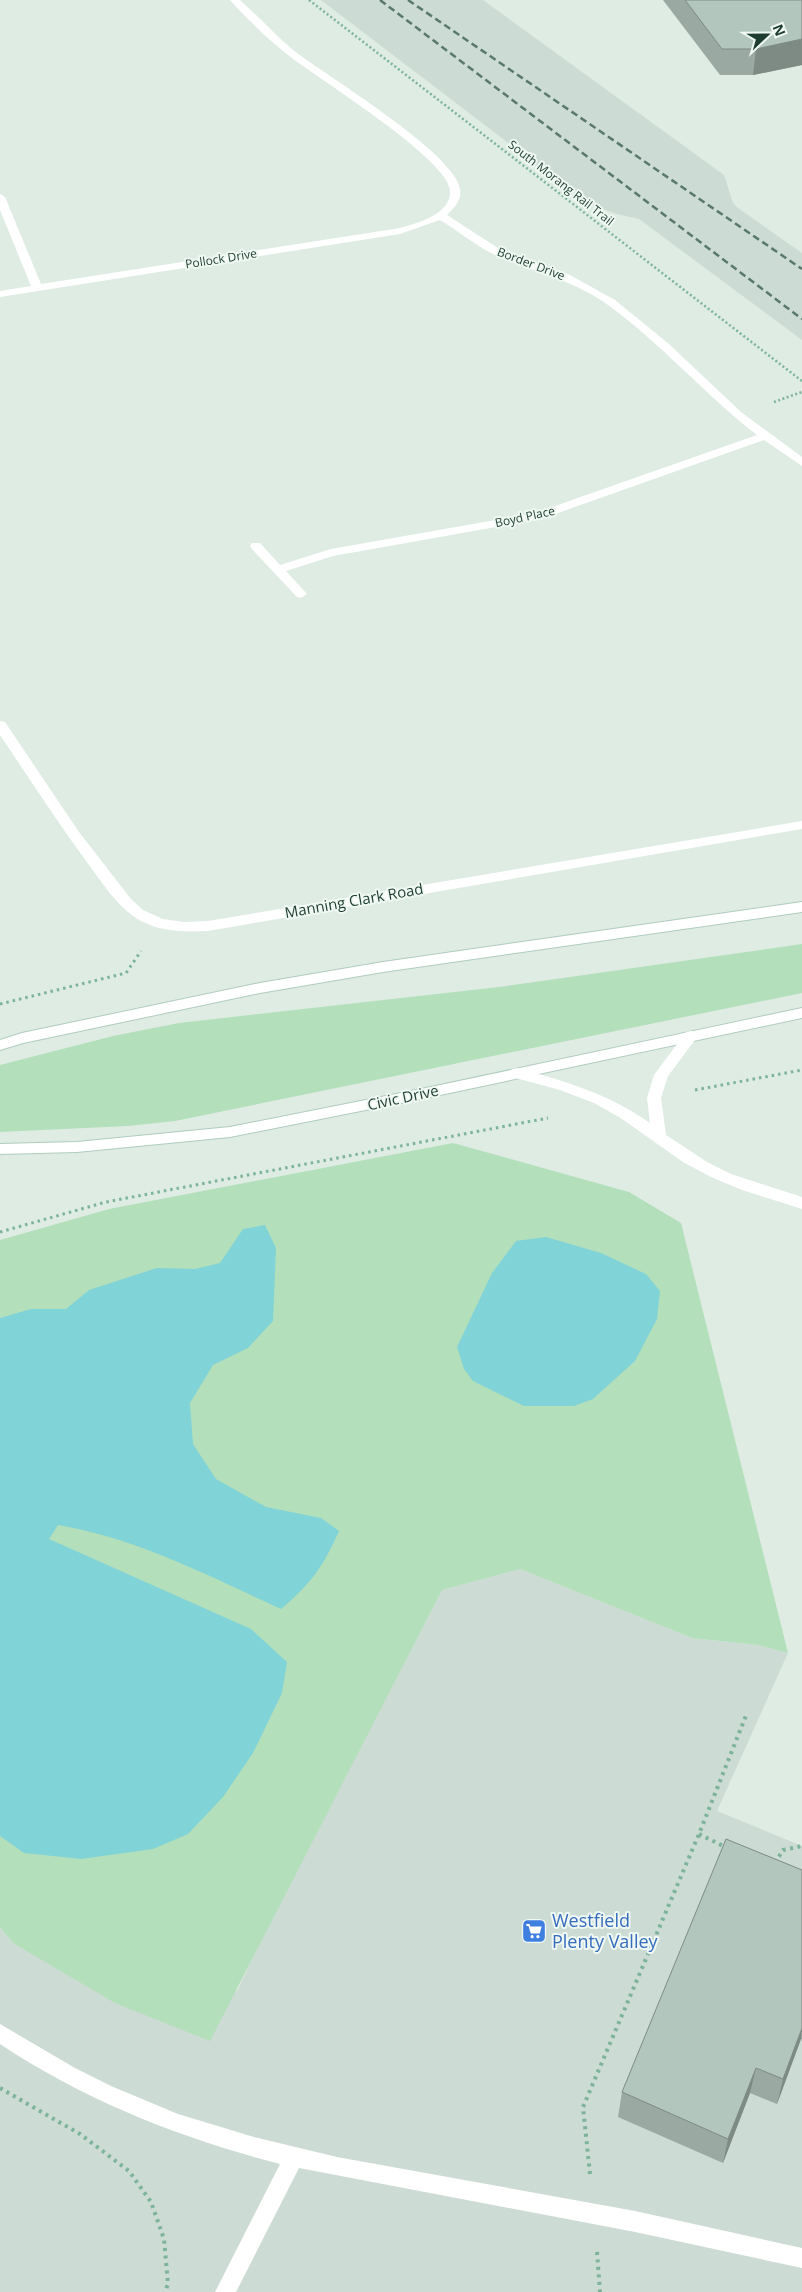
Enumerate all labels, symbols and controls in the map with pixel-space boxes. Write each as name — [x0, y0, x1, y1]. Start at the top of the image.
north arrow — [742, 10, 792, 60]
text: N — [769, 21, 790, 39]
street label: South Morang Rail Trail — [505, 136, 618, 229]
street label: Border Drive — [495, 243, 568, 284]
street label: Pollock Drive — [184, 244, 258, 273]
street label: Boyd Place — [493, 502, 557, 531]
street label: Manning Clark Road — [283, 878, 425, 922]
street label: Civic Drive — [365, 1080, 440, 1114]
place label: Westfield Plenty Valley — [552, 1908, 659, 1953]
supermarket icon: Westfield Plenty Valley — [521, 1918, 547, 1944]

